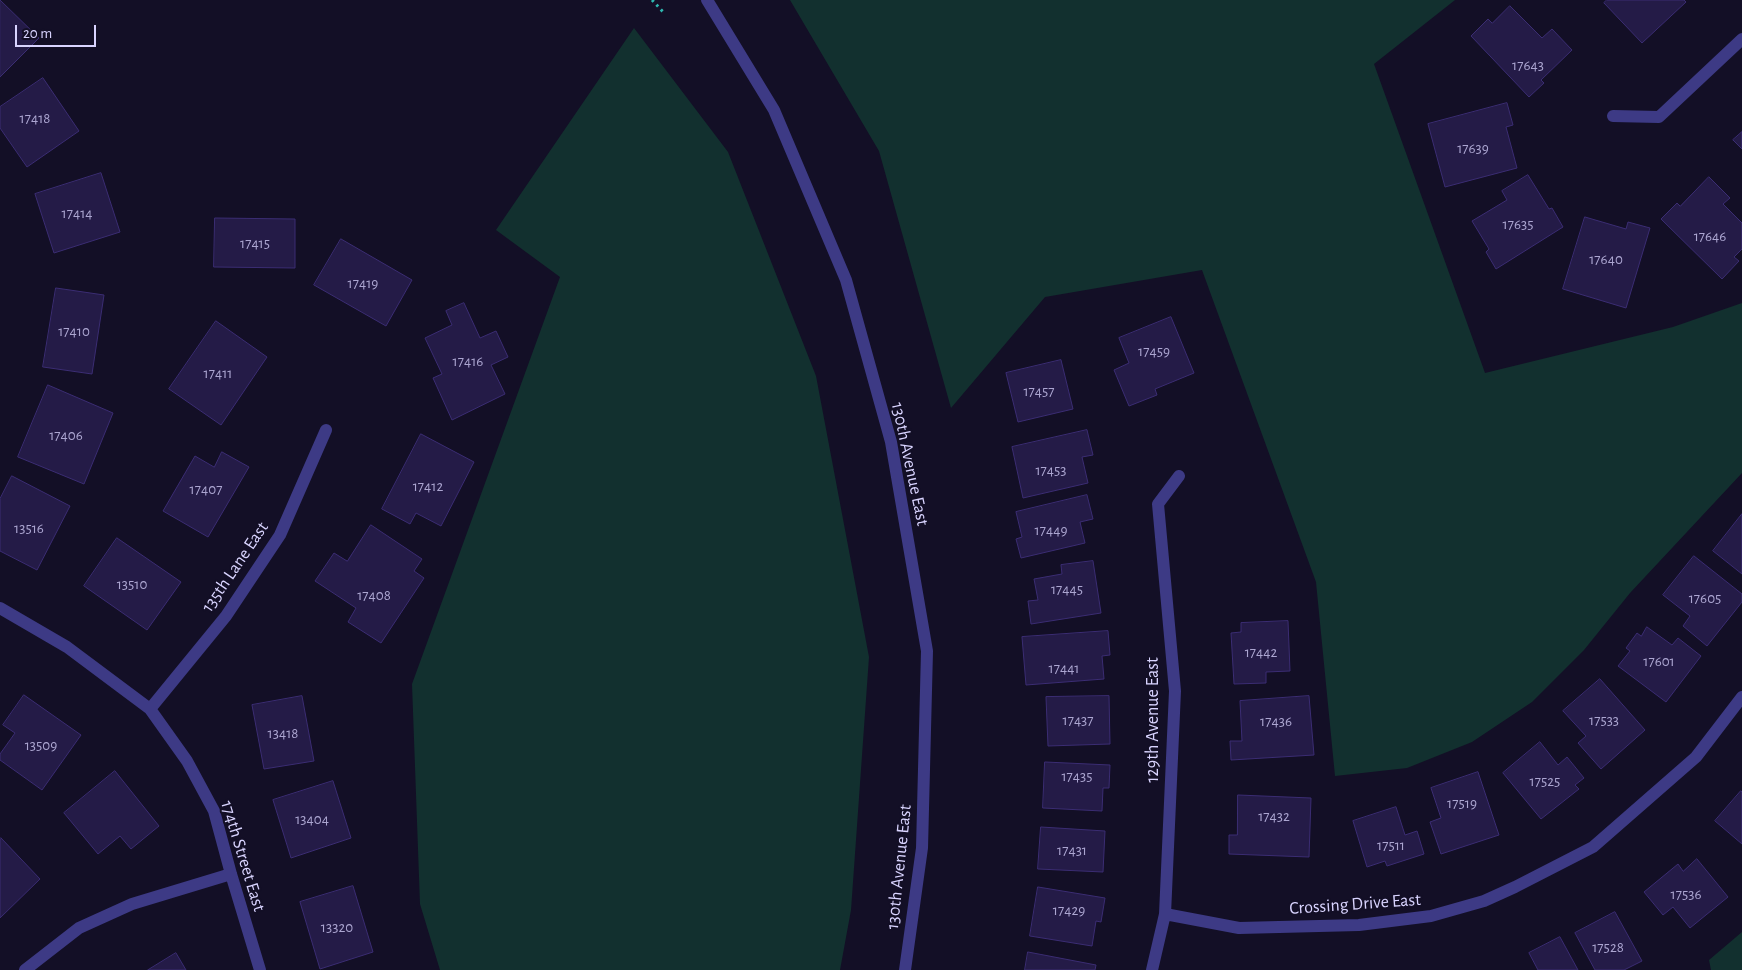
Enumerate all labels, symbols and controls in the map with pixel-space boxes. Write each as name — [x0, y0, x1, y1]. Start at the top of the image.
scale bar — [18, 15, 99, 47]
text: 20 m — [23, 26, 52, 41]
house number: 17643 — [1512, 56, 1544, 74]
house number: 17418 — [20, 109, 50, 127]
house number: 17639 — [1457, 139, 1489, 157]
house number: 17414 — [61, 204, 93, 222]
house number: 17635 — [1503, 215, 1533, 233]
house number: 17646 — [1694, 227, 1726, 245]
house number: 17415 — [240, 234, 270, 252]
house number: 17640 — [1589, 250, 1623, 268]
house number: 17419 — [348, 274, 378, 292]
house number: 17410 — [58, 322, 90, 340]
house number: 17459 — [1138, 342, 1170, 360]
house number: 17416 — [453, 352, 483, 370]
house number: 17411 — [204, 364, 232, 382]
house number: 17457 — [1023, 382, 1055, 400]
street label: 130th Avenue East — [886, 400, 934, 528]
house number: 17406 — [49, 426, 83, 444]
house number: 17453 — [1035, 461, 1067, 479]
house number: 17412 — [413, 477, 443, 495]
house number: 17407 — [190, 480, 222, 498]
street label: 135th Lane East — [197, 518, 273, 616]
house number: 13516 — [14, 519, 44, 537]
house number: 17449 — [1035, 521, 1067, 539]
house number: 13510 — [117, 575, 147, 593]
house number: 17445 — [1051, 580, 1083, 598]
house number: 17408 — [357, 586, 391, 604]
house number: 17605 — [1689, 589, 1721, 607]
house number: 17442 — [1245, 643, 1277, 661]
house number: 17601 — [1643, 652, 1675, 670]
street label: 129th Avenue East — [1142, 657, 1164, 783]
house number: 17441 — [1048, 659, 1080, 677]
house number: 17437 — [1062, 711, 1094, 729]
house number: 17533 — [1589, 711, 1619, 729]
house number: 17436 — [1260, 712, 1292, 730]
house number: 13418 — [268, 724, 298, 742]
house number: 13509 — [25, 736, 57, 754]
house number: 17435 — [1061, 767, 1093, 785]
house number: 17525 — [1530, 772, 1560, 790]
house number: 17519 — [1447, 794, 1477, 812]
street label: 174th Street East — [216, 798, 270, 914]
street label: 130th Avenue East — [882, 803, 916, 931]
house number: 17432 — [1258, 807, 1290, 825]
house number: 13404 — [295, 810, 329, 828]
house number: 17511 — [1377, 836, 1405, 854]
house number: 17431 — [1057, 841, 1087, 859]
house number: 17536 — [1671, 885, 1701, 903]
street label: Crossing Drive East — [1289, 889, 1421, 919]
house number: 17429 — [1053, 901, 1085, 919]
house number: 13320 — [321, 918, 353, 936]
house number: 17528 — [1592, 938, 1624, 956]

